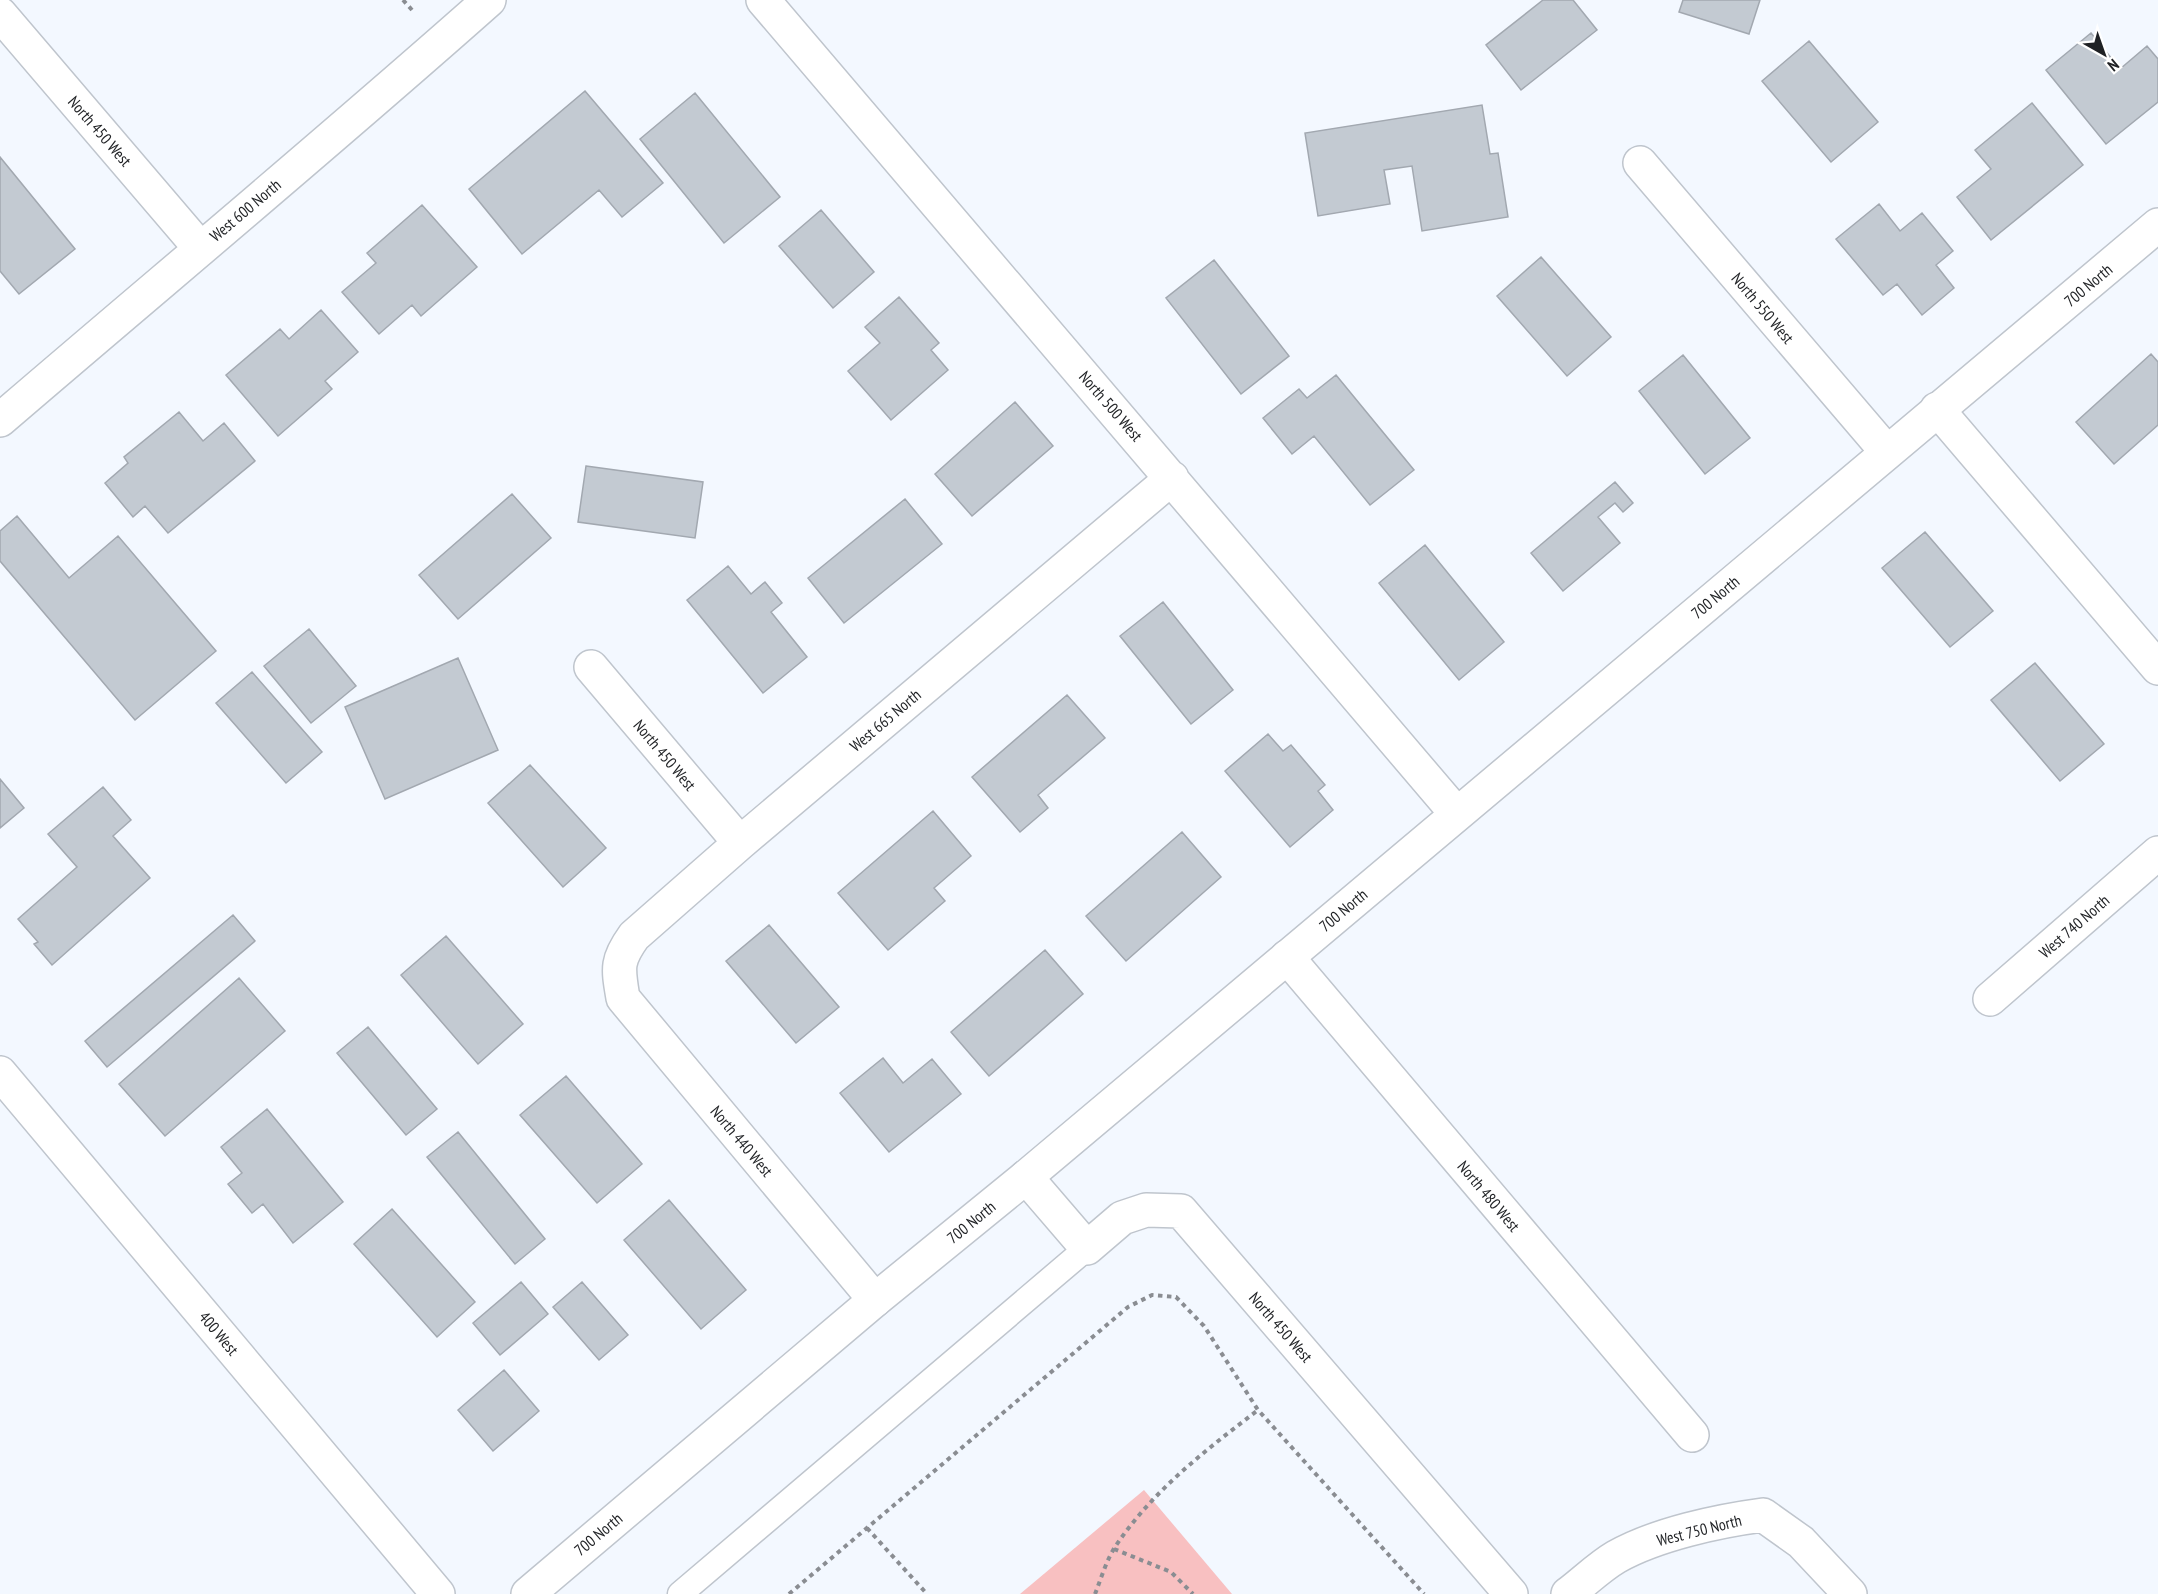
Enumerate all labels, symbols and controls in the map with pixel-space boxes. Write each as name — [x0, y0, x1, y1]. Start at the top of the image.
north arrow — [2074, 24, 2134, 84]
text: N — [2104, 55, 2123, 76]
street label: North 450 West — [64, 92, 136, 171]
street label: West 600 North — [205, 174, 285, 246]
street label: 700 North — [2060, 259, 2116, 311]
street label: North 550 West — [1728, 268, 1799, 348]
street label: North 500 West — [1075, 367, 1147, 446]
street label: 700 North — [1687, 571, 1743, 623]
street label: West 665 North — [845, 684, 925, 756]
street label: North 450 West — [630, 715, 701, 795]
street label: 700 North — [1315, 884, 1371, 936]
street label: West 740 North — [2035, 890, 2113, 962]
street label: North 440 West — [707, 1101, 778, 1181]
street label: North 480 West — [1454, 1156, 1525, 1236]
street label: 700 North — [943, 1196, 999, 1248]
street label: North 450 West — [1245, 1288, 1317, 1367]
street label: 400 West — [195, 1307, 244, 1360]
street label: 700 North — [570, 1508, 626, 1560]
street label: West 750 North — [1655, 1510, 1743, 1550]

